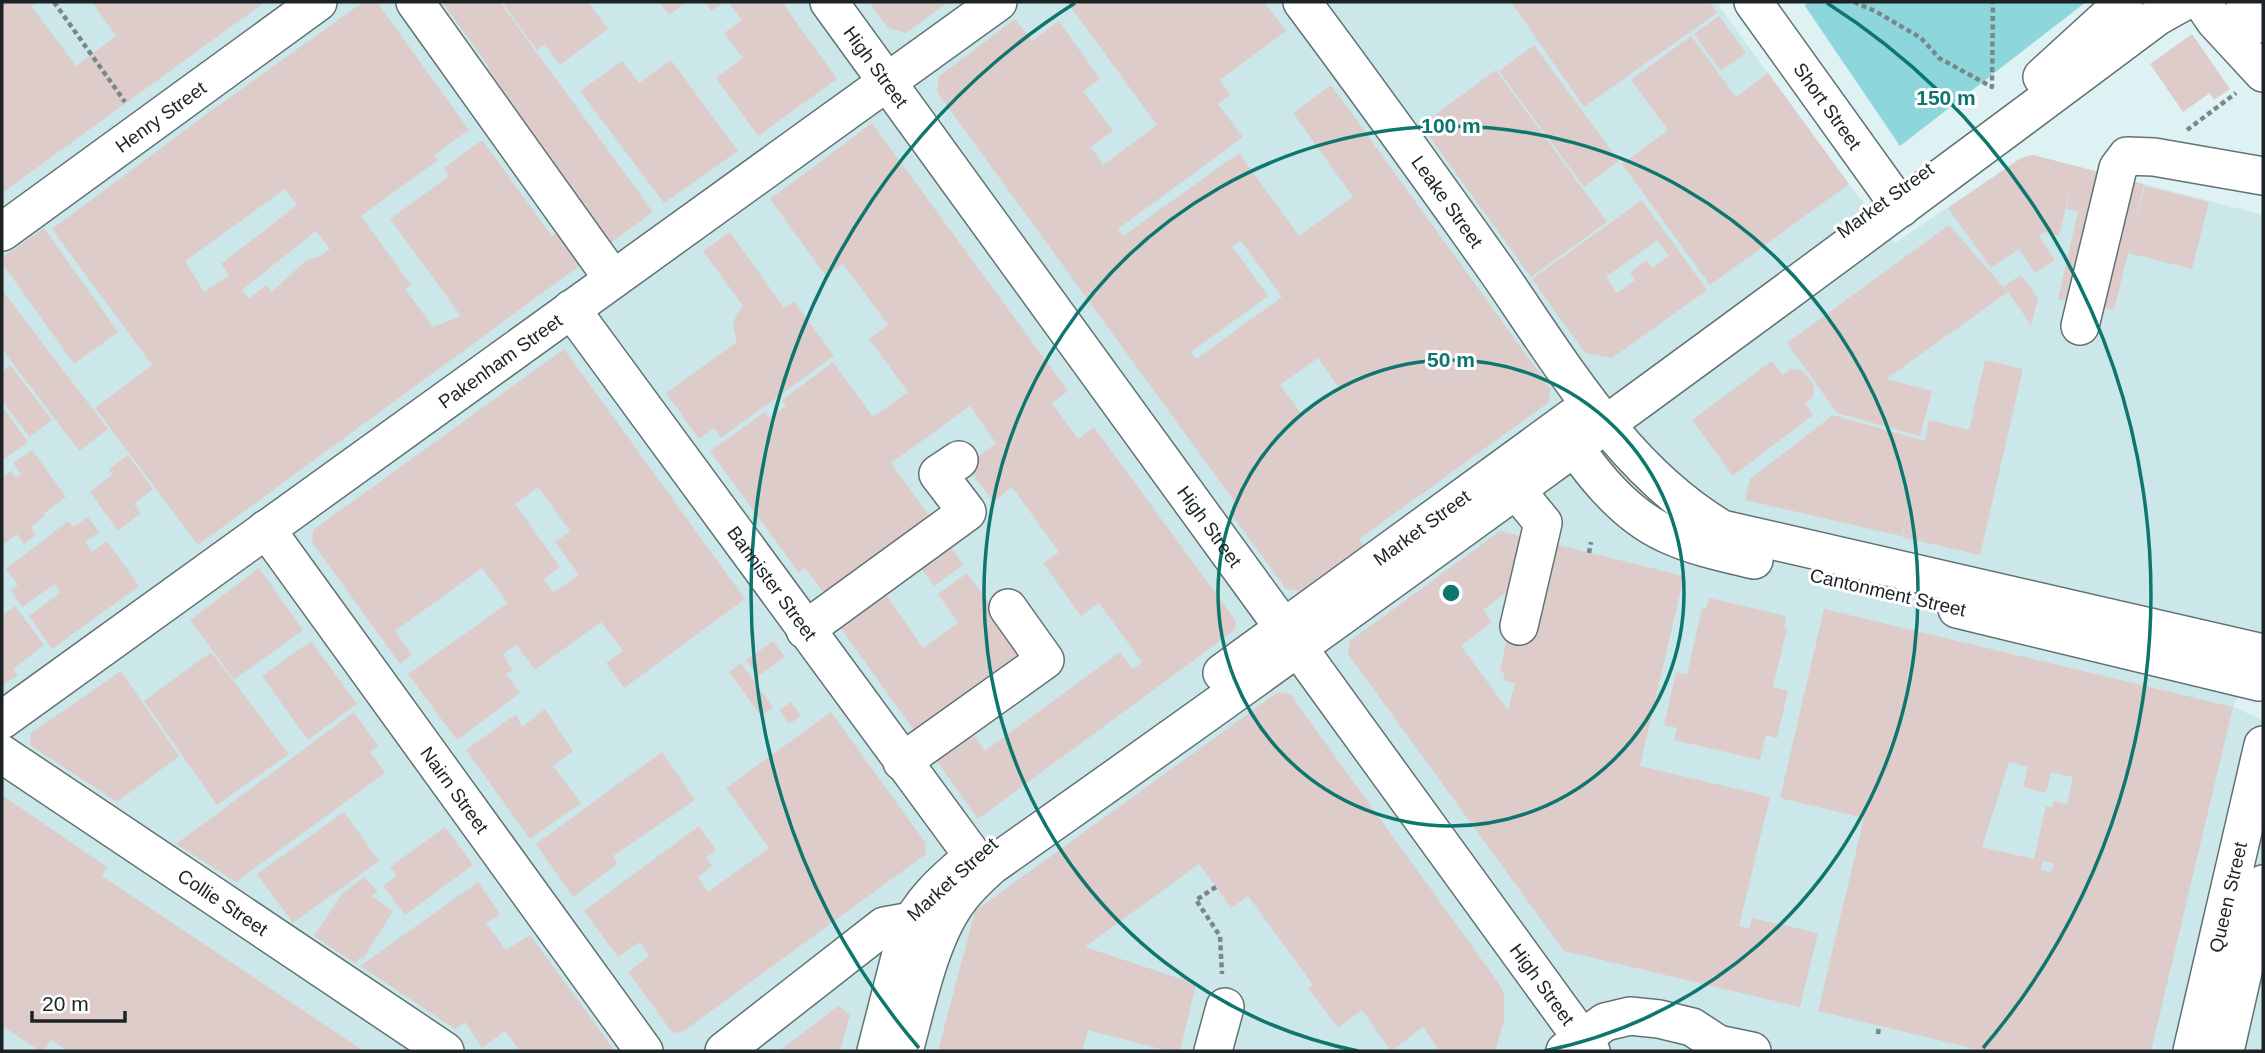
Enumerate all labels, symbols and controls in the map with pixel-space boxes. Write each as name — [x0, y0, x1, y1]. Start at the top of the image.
street label: High Street — [839, 22, 912, 112]
street label: Short Street — [1789, 59, 1866, 154]
street label: Henry Street — [111, 77, 211, 157]
text: 150 m — [1916, 86, 1976, 109]
text: 100 m — [1421, 114, 1481, 137]
street label: Leake Street — [1407, 152, 1487, 252]
street label: Market Street — [1833, 158, 1938, 242]
street label: Pakenham Street — [435, 309, 567, 413]
text: 50 m — [1427, 348, 1475, 371]
street label: High Street — [1173, 482, 1246, 572]
street label: Market Street — [1370, 485, 1475, 570]
street label: Bannister Street — [723, 522, 821, 645]
street label: Cantonment Street — [1808, 564, 1969, 621]
centre of rings — [1439, 581, 1463, 605]
street label: Nairn Street — [416, 743, 493, 838]
street label: Market Street — [903, 833, 1002, 925]
street label: Queen Street — [2205, 839, 2251, 955]
street label: Collie Street — [174, 865, 272, 941]
street label: High Street — [1506, 940, 1579, 1030]
scale bar — [32, 979, 124, 1023]
text: 20 m — [42, 992, 89, 1015]

